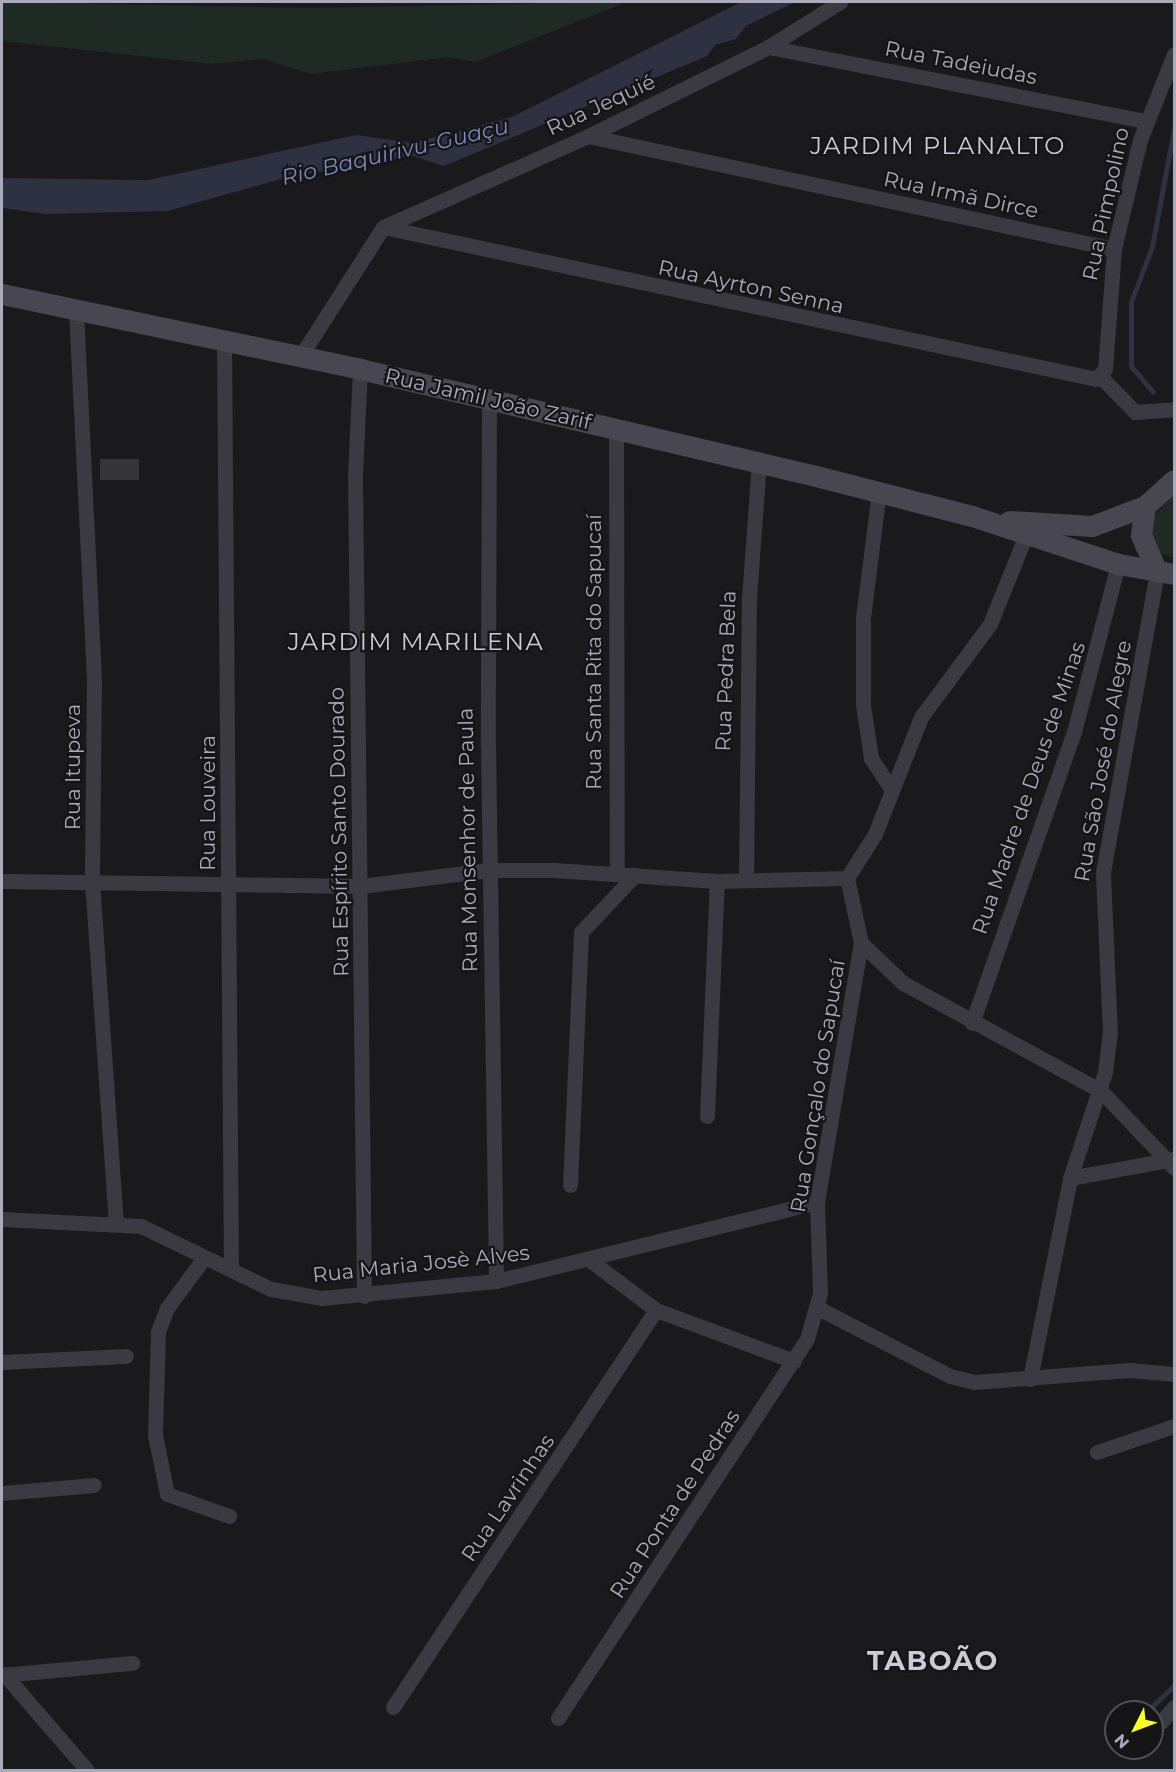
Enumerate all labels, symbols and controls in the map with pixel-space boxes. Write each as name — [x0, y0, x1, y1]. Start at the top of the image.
street label: Rua Tadeiudas — [883, 36, 1039, 90]
street label: Rua Jequié — [543, 69, 659, 141]
water label: Rio Baquirivu-Guaçu — [279, 113, 511, 191]
street label: Rua Pimpolino — [1077, 125, 1135, 283]
district label: JARDIM PLANALTO — [810, 132, 1066, 160]
street label: Rua Irmã Dirce — [881, 166, 1041, 224]
street label: Rua Ayrton Senna — [656, 255, 846, 319]
street label: Rua Jamil João Zarif — [382, 363, 594, 435]
street label: Rua Santa Rita do Sapucaí — [581, 514, 607, 790]
street label: Rua Pedra Bela — [711, 590, 741, 752]
district label: JARDIM MARILENA — [288, 628, 544, 656]
street label: Rua São José do Alegre — [1069, 638, 1137, 884]
street label: Rua Madre de Deus de Minas — [967, 639, 1091, 937]
street label: Rua Espírito Santo Dourado — [324, 687, 354, 977]
street label: Rua Itupeva — [60, 704, 86, 830]
street label: Rua Monsenhor de Paula — [453, 707, 483, 973]
street label: Rua Louveira — [195, 735, 221, 871]
street label: Rua Gonçalo do Sapucaí — [786, 958, 850, 1214]
street label: Rua Maria Josè Alves — [311, 1240, 531, 1288]
street label: Rua Ponta de Pedras — [605, 1405, 745, 1603]
street label: Rua Lavrinhas — [456, 1430, 560, 1566]
district label: TABOÃO — [867, 1645, 999, 1677]
north arrow — [1104, 1700, 1164, 1760]
text: N — [1110, 1730, 1133, 1752]

